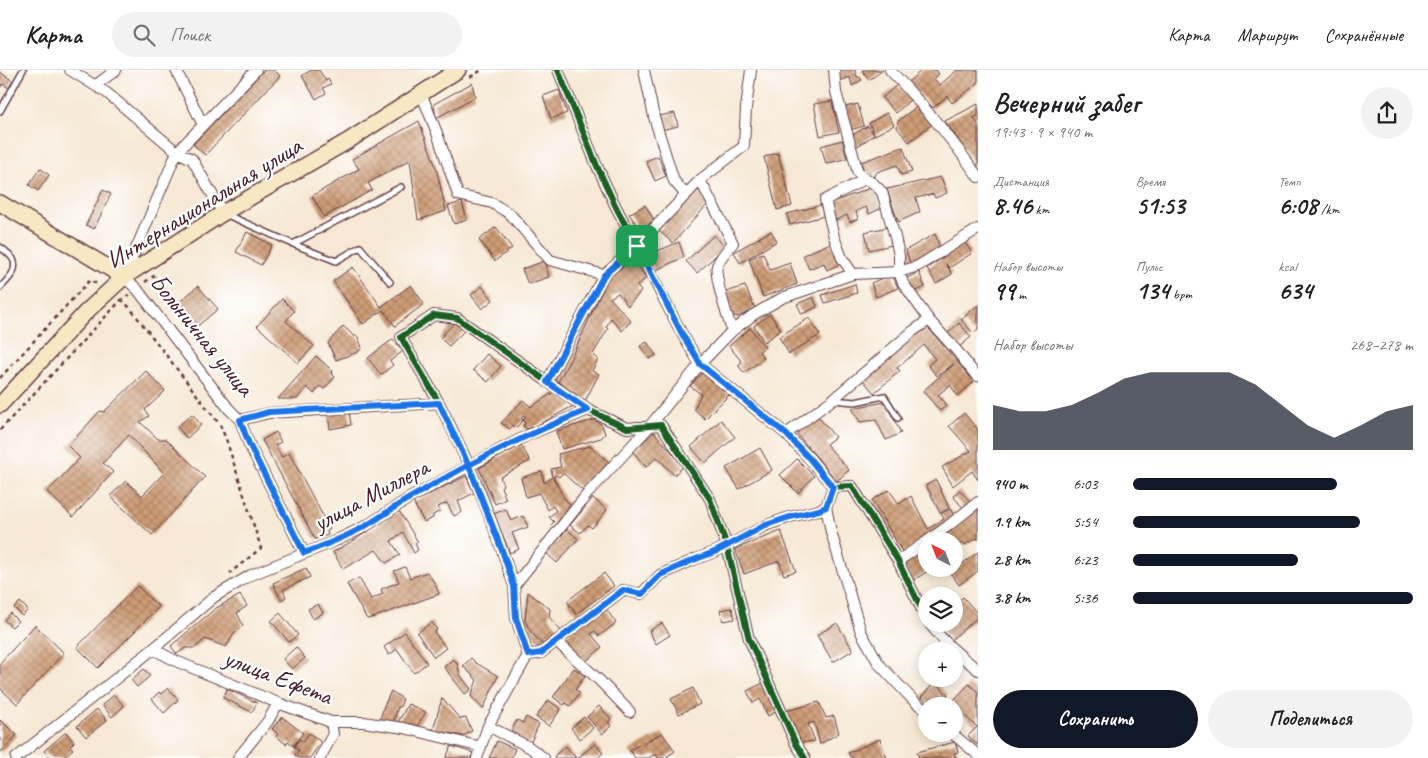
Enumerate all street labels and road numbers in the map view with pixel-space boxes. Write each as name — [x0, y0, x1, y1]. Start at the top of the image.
street label: Интернациональная улица — [100, 129, 310, 276]
street label: Больничная улица — [143, 267, 262, 404]
street label: улица Миллера — [306, 450, 437, 540]
street label: улица Ефета — [218, 641, 338, 713]

